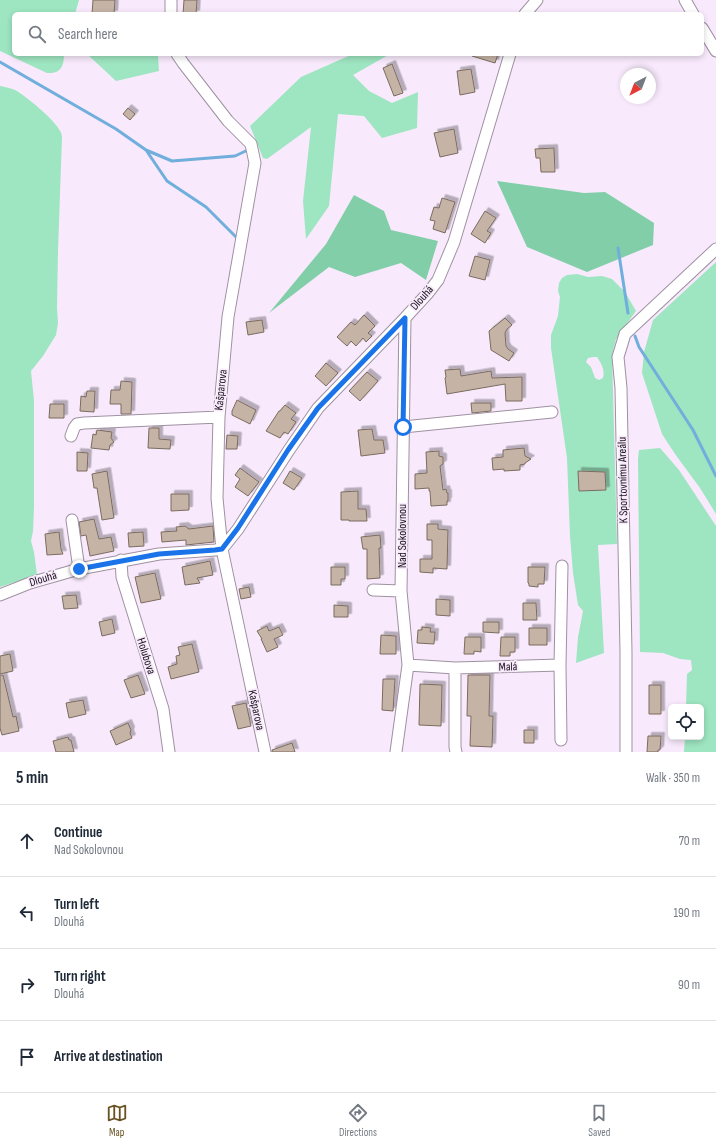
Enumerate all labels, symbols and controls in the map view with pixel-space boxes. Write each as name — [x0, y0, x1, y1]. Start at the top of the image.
search box — [12, 12, 704, 56]
icon: search — [26, 23, 48, 45]
text: Search here — [58, 25, 118, 44]
north arrow — [620, 68, 656, 104]
street label: Dlouhá — [407, 282, 437, 313]
street label: Kašparova — [211, 368, 231, 411]
route start — [394, 418, 412, 436]
street label: K Sportovnímu Areálu — [615, 437, 631, 523]
street label: Nad Sokolovnou — [395, 504, 410, 568]
route end — [70, 560, 88, 578]
street label: Dlouhá — [27, 568, 59, 590]
street label: Holubova — [133, 636, 159, 676]
street label: Malá — [498, 659, 518, 675]
street label: Kašparova — [244, 688, 268, 732]
map controls — [668, 704, 704, 740]
button: locate — [668, 704, 704, 740]
text: 5 min — [16, 768, 48, 788]
text: Walk · 350 m — [646, 770, 700, 786]
text: Continue — [54, 823, 103, 842]
icon: ahead — [16, 830, 38, 852]
text: 70 m — [679, 833, 700, 849]
text: Nad Sokolovnou — [54, 842, 123, 858]
text: Turn left — [54, 895, 99, 914]
icon: left — [16, 902, 38, 924]
text: 190 m — [673, 905, 700, 921]
text: Dlouhá — [54, 914, 84, 930]
text: Turn right — [54, 967, 106, 986]
icon: right — [16, 974, 38, 996]
text: 90 m — [678, 977, 700, 993]
text: Dlouhá — [54, 986, 84, 1002]
icon: arrive — [16, 1046, 38, 1068]
text: Arrive at destination — [54, 1047, 163, 1066]
tab: Map — [106, 1102, 128, 1139]
tab: Directions — [339, 1102, 377, 1139]
tab: Saved — [588, 1102, 610, 1139]

